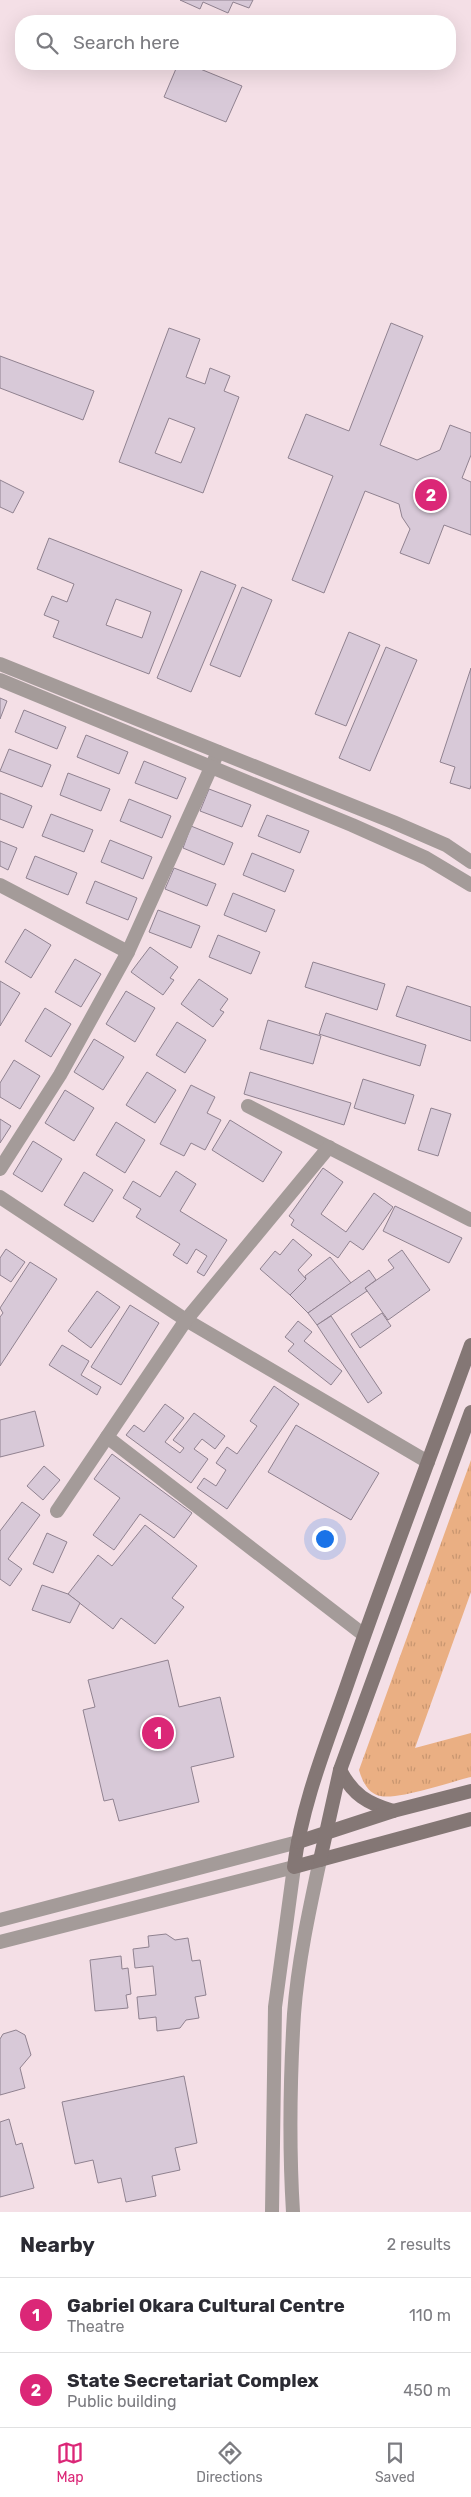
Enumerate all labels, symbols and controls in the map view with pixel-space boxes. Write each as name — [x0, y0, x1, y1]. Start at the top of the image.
search box — [15, 15, 456, 70]
icon: search — [33, 29, 61, 57]
text: Search here — [73, 31, 180, 54]
pin: 2 — [415, 476, 447, 514]
your location — [312, 1526, 338, 1552]
pin: 1 — [142, 1714, 174, 1752]
text: Nearby — [20, 2232, 95, 2257]
text: 2 results — [387, 2235, 451, 2254]
text: Gabriel Okara Cultural Centre — [67, 2294, 345, 2317]
text: 1 — [32, 2306, 40, 2325]
text: 110 m — [409, 2306, 451, 2325]
text: Theatre — [67, 2317, 125, 2336]
text: State Secretariat Complex — [67, 2369, 319, 2392]
text: 2 — [31, 2381, 41, 2400]
text: 450 m — [403, 2381, 451, 2400]
text: Public building — [67, 2392, 177, 2411]
tab: Map — [56, 2439, 84, 2486]
tab: Directions — [196, 2439, 263, 2486]
tab: Saved — [375, 2439, 415, 2486]

